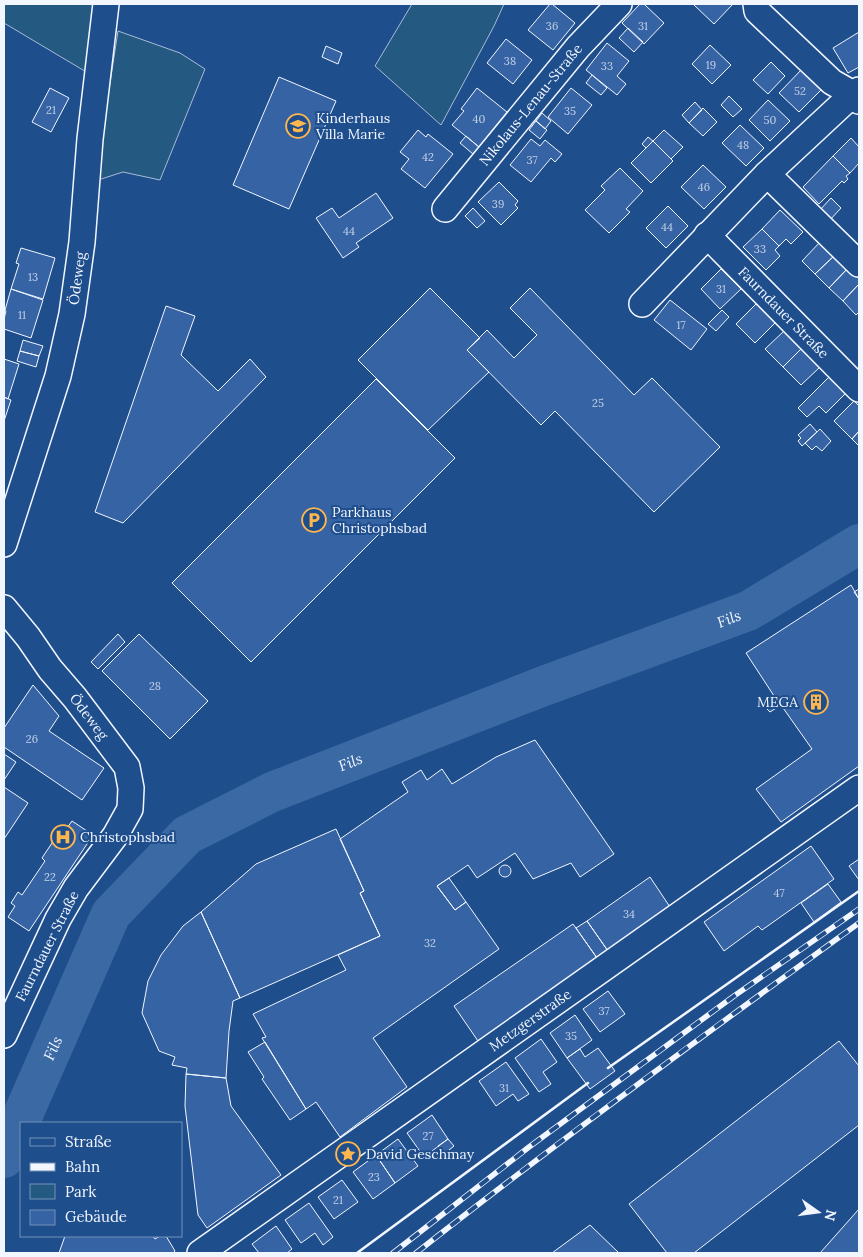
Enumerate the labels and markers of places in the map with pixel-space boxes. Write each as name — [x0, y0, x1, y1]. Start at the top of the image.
place label: Kinderhaus Villa Marie — [315, 109, 390, 143]
school or university icon: Kinderhaus Villa Marie — [285, 113, 311, 139]
place label: Parkhaus Christophsbad — [332, 503, 427, 537]
parking icon: Parkhaus Christophsbad — [301, 507, 327, 533]
building icon: MEGA — [803, 689, 829, 715]
place label: MEGA — [757, 693, 798, 711]
hospital icon: Christophsbad — [50, 824, 76, 850]
place label: Christophsbad — [80, 828, 175, 846]
place icon: David Geschmay — [335, 1141, 361, 1167]
place label: David Geschmay — [366, 1145, 475, 1163]

